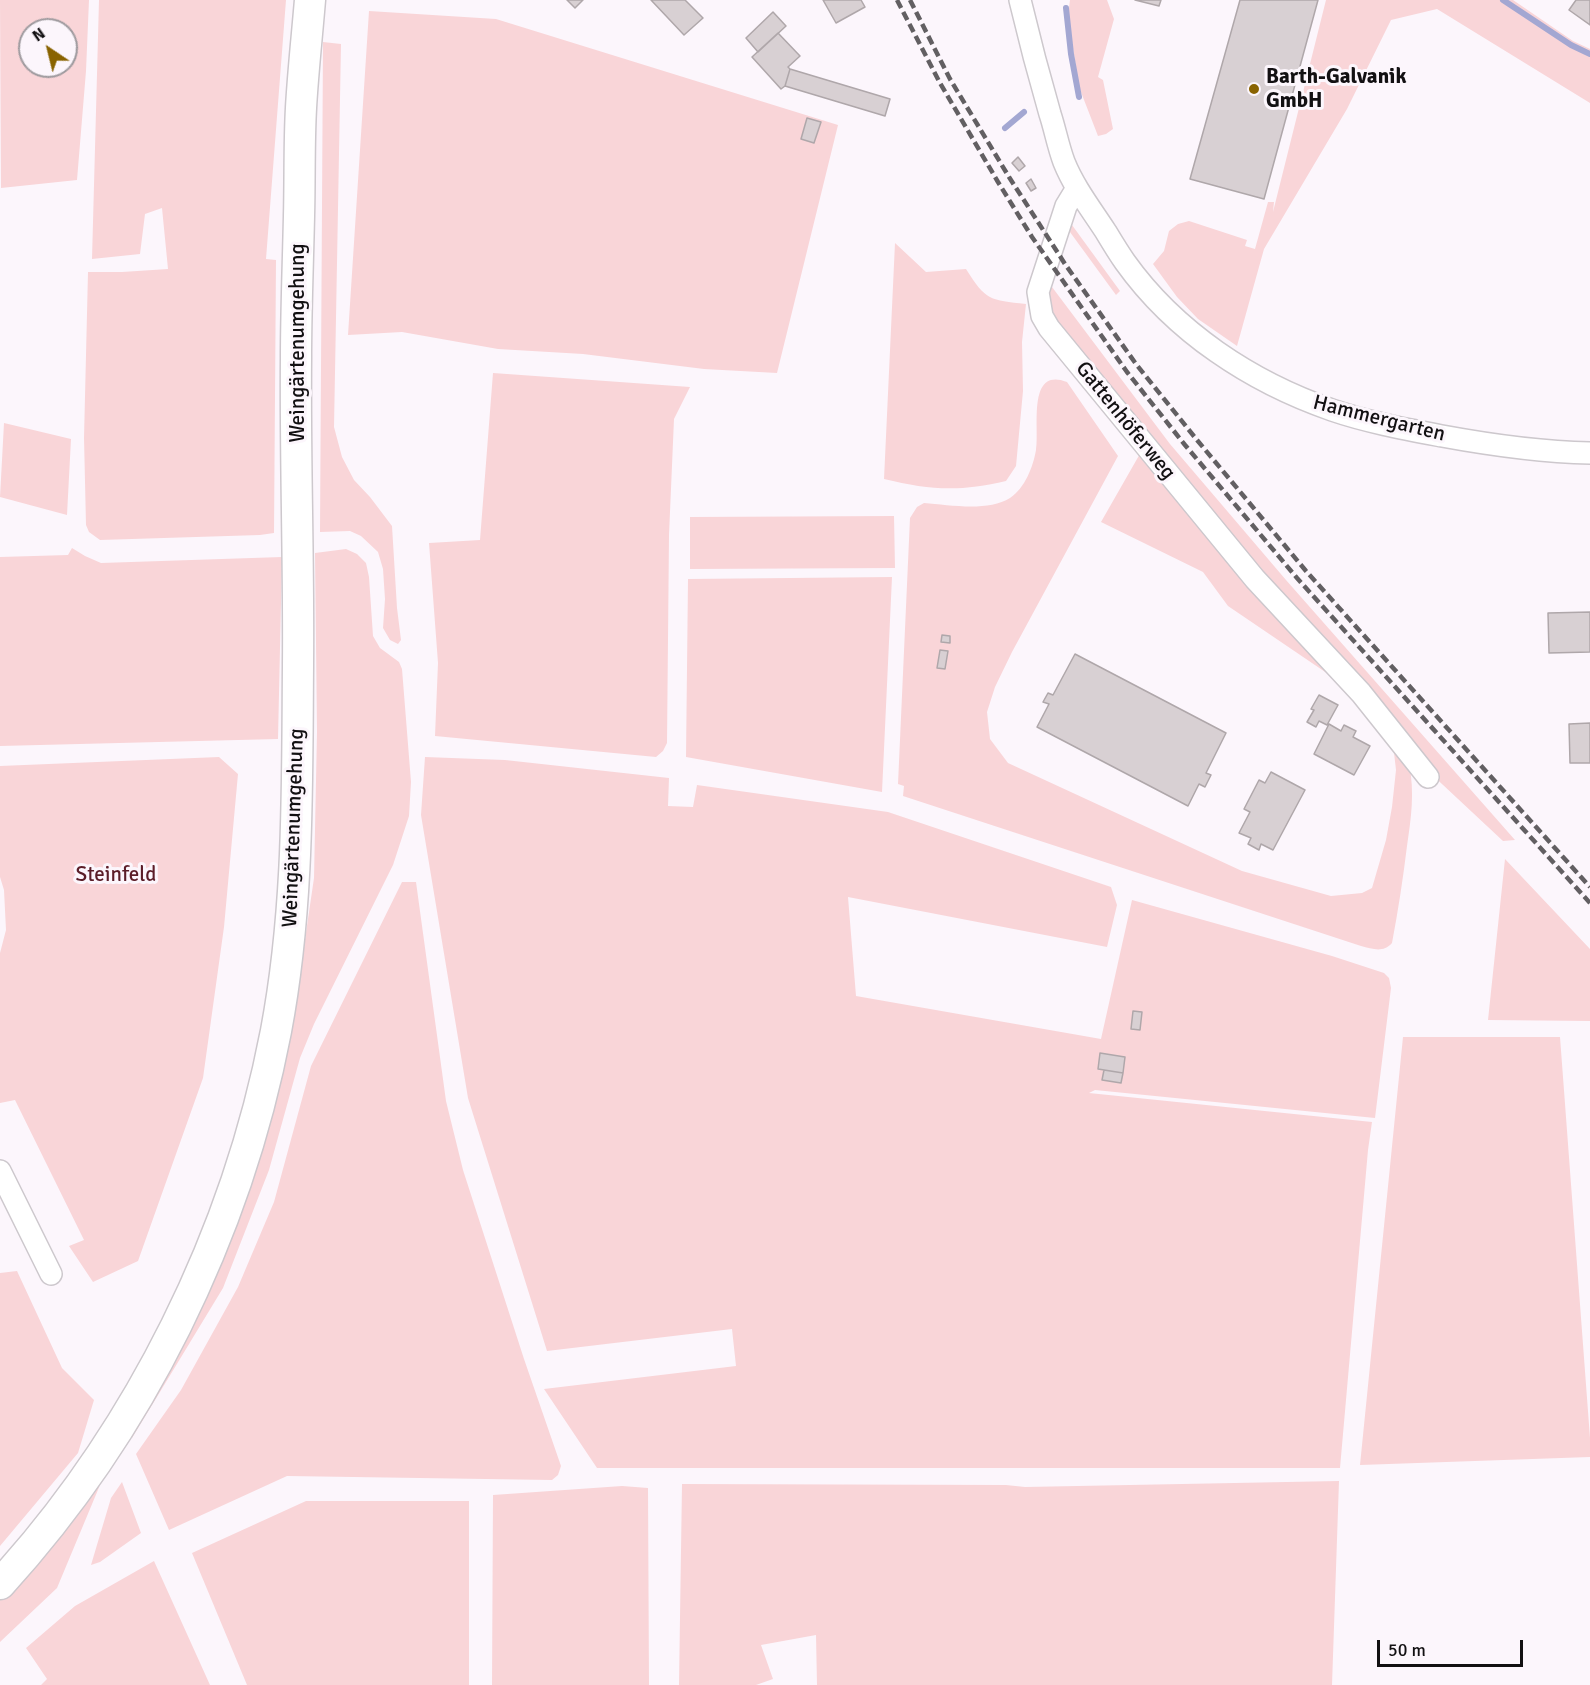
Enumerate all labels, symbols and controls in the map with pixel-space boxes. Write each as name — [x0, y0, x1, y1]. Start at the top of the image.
north arrow — [18, 18, 78, 78]
text: N — [29, 24, 49, 46]
place label: Barth-Galvanik GmbH — [1266, 64, 1406, 114]
marker: Barth-Galvanik GmbH — [1247, 82, 1261, 96]
street label: Weingärtenumgehung — [285, 244, 311, 442]
street label: Gattenhöferweg — [1070, 357, 1180, 485]
street label: Hammergarten — [1310, 390, 1448, 448]
street label: Weingärtenumgehung — [278, 728, 310, 928]
park label: Steinfeld — [76, 862, 156, 888]
scale bar — [1380, 1628, 1526, 1666]
text: 50 m — [1388, 1639, 1426, 1661]

